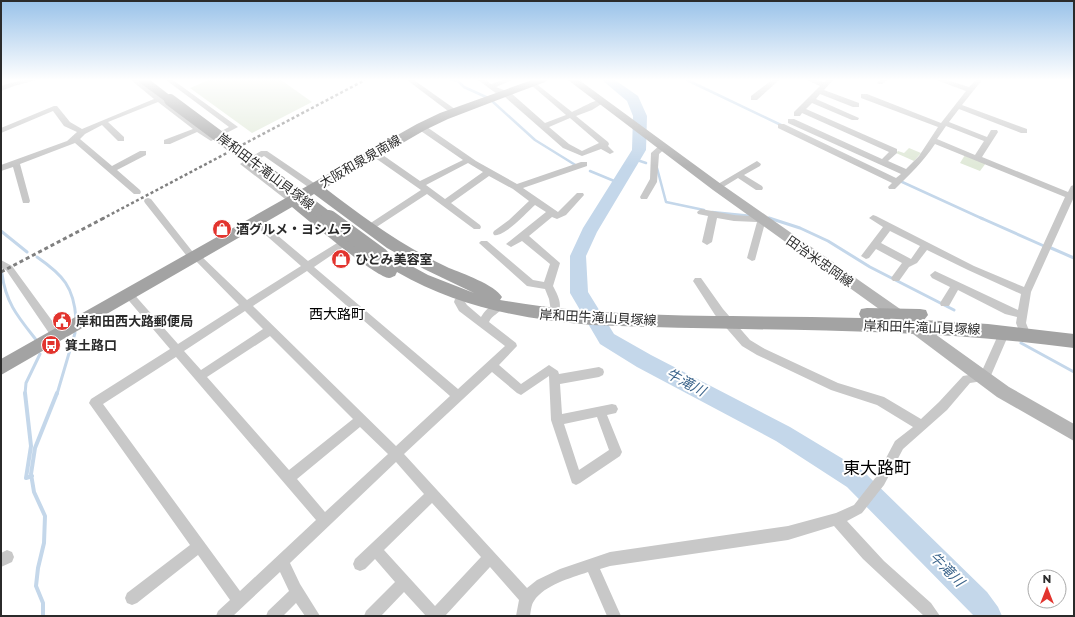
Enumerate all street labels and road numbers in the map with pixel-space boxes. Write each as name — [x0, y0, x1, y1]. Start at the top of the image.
street label: 岸和田牛滝山貝塚線 — [214, 129, 318, 213]
street label: 大阪和泉泉南線 — [317, 131, 403, 191]
street label: 田治米忠岡線 — [783, 232, 857, 290]
street label: 岸和田牛滝山貝塚線 — [539, 306, 657, 328]
street label: 岸和田牛滝山貝塚線 — [863, 317, 981, 337]

